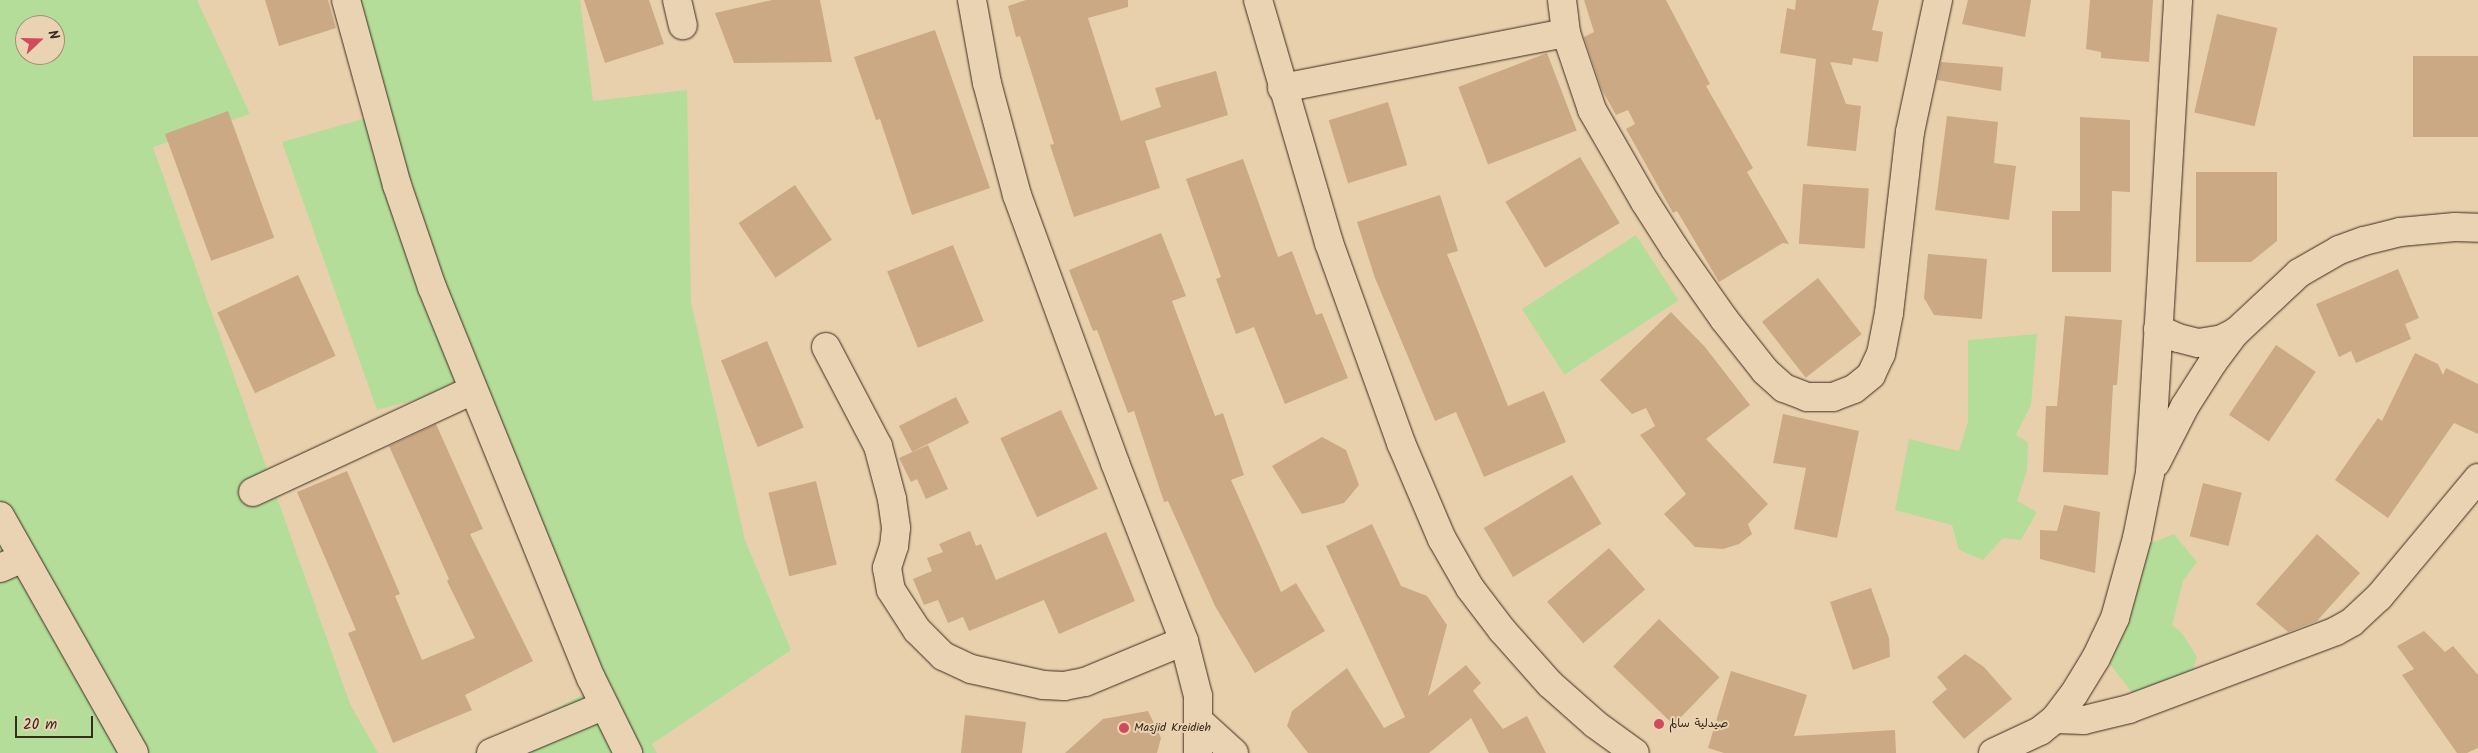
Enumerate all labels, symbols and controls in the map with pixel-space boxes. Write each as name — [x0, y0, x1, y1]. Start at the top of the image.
north arrow — [15, 15, 65, 65]
text: N — [41, 27, 65, 43]
scale bar — [18, 706, 95, 738]
text: 20 m — [23, 713, 57, 737]
place label: صيدلية سالم — [1669, 717, 1728, 731]
marker: صيدلية سالم — [1653, 718, 1665, 730]
place label: Masjid Kreidieh — [1134, 721, 1211, 735]
marker: Masjid Kreidieh — [1118, 722, 1130, 734]

